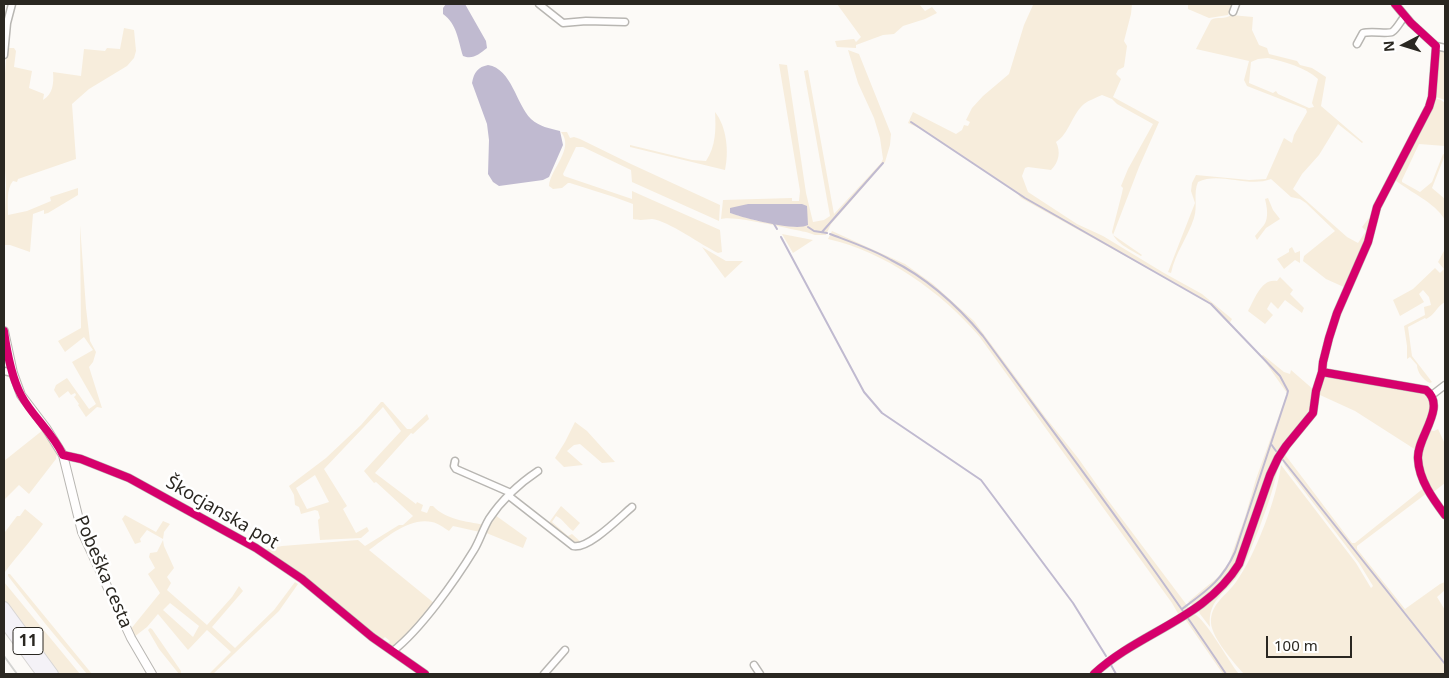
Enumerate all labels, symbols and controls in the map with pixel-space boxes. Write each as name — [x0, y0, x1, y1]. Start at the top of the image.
north arrow — [1379, 20, 1429, 70]
text: N — [1379, 40, 1399, 53]
street label: Škocjanska pot — [162, 472, 282, 554]
street label: Pobeška cesta — [70, 513, 136, 631]
scale bar — [1269, 626, 1355, 658]
road number: 11 — [13, 627, 43, 654]
text: 100 m — [1274, 635, 1318, 655]

